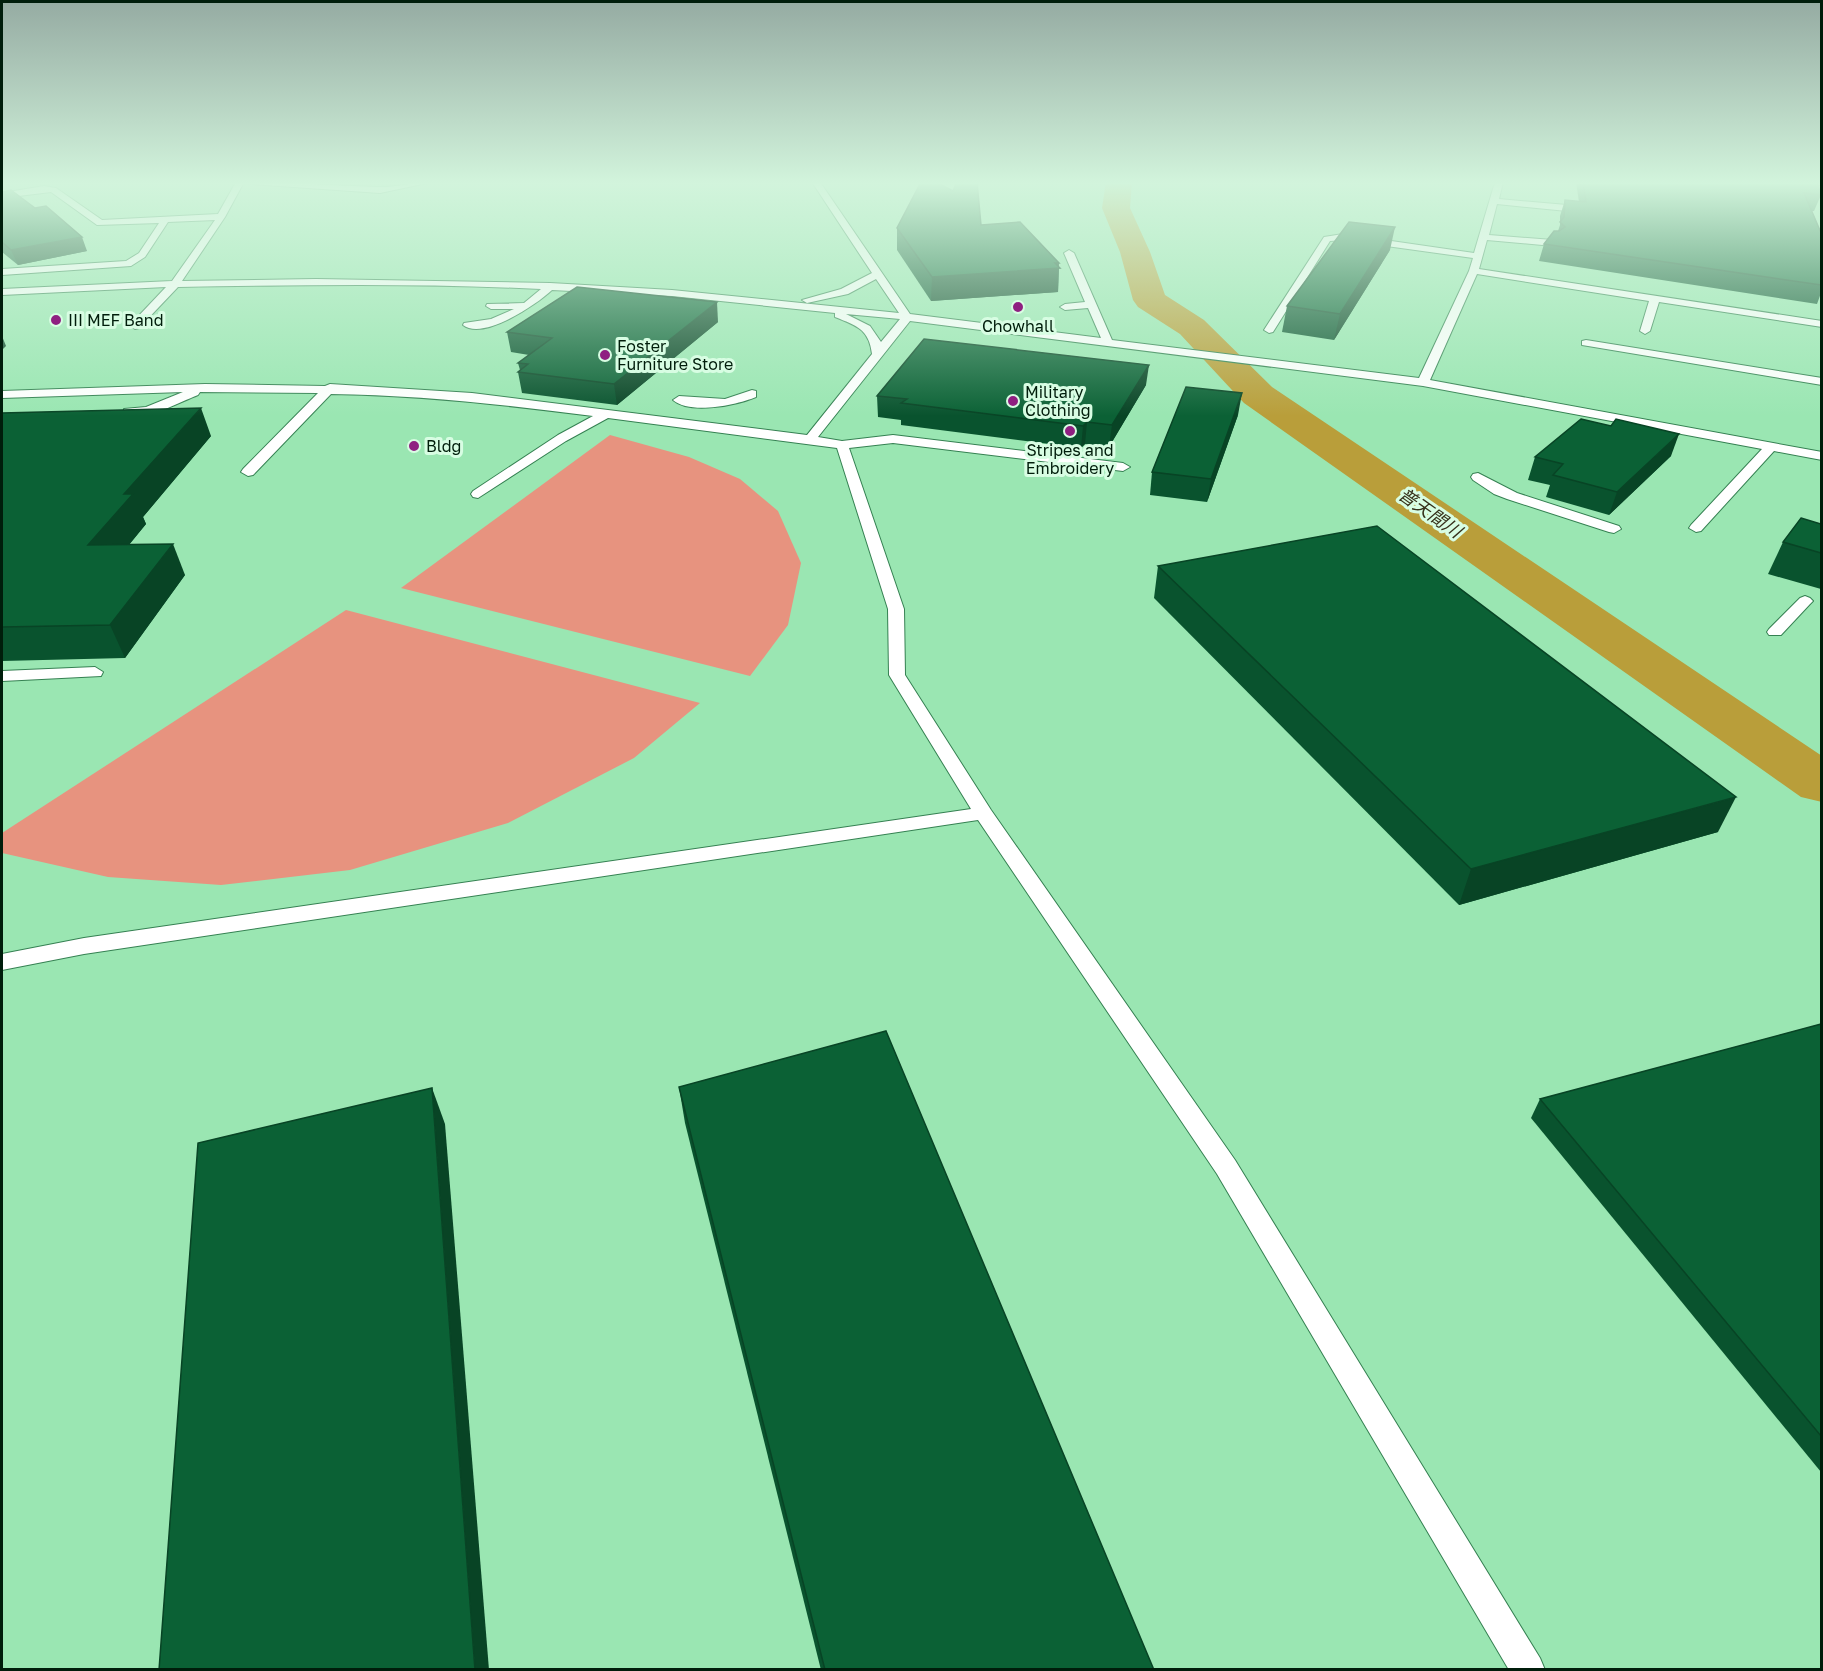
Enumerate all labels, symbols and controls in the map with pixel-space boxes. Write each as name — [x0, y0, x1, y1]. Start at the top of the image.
marker: Chowhall — [1011, 300, 1025, 314]
place label: III MEF Band — [68, 310, 164, 330]
marker: III MEF Band — [49, 313, 63, 327]
place label: Chowhall — [982, 316, 1054, 336]
place label: Foster Furniture Store — [617, 336, 733, 374]
marker: Foster Furniture Store — [598, 348, 612, 362]
place label: Military Clothing — [1025, 382, 1091, 420]
marker: Military Clothing — [1006, 394, 1020, 408]
marker: Stripes and Embroidery — [1063, 424, 1077, 438]
place label: Bldg — [426, 436, 461, 456]
marker: Bldg — [407, 439, 421, 453]
place label: Stripes and Embroidery — [1026, 440, 1114, 478]
water label: 普天間川 — [1395, 483, 1468, 543]

